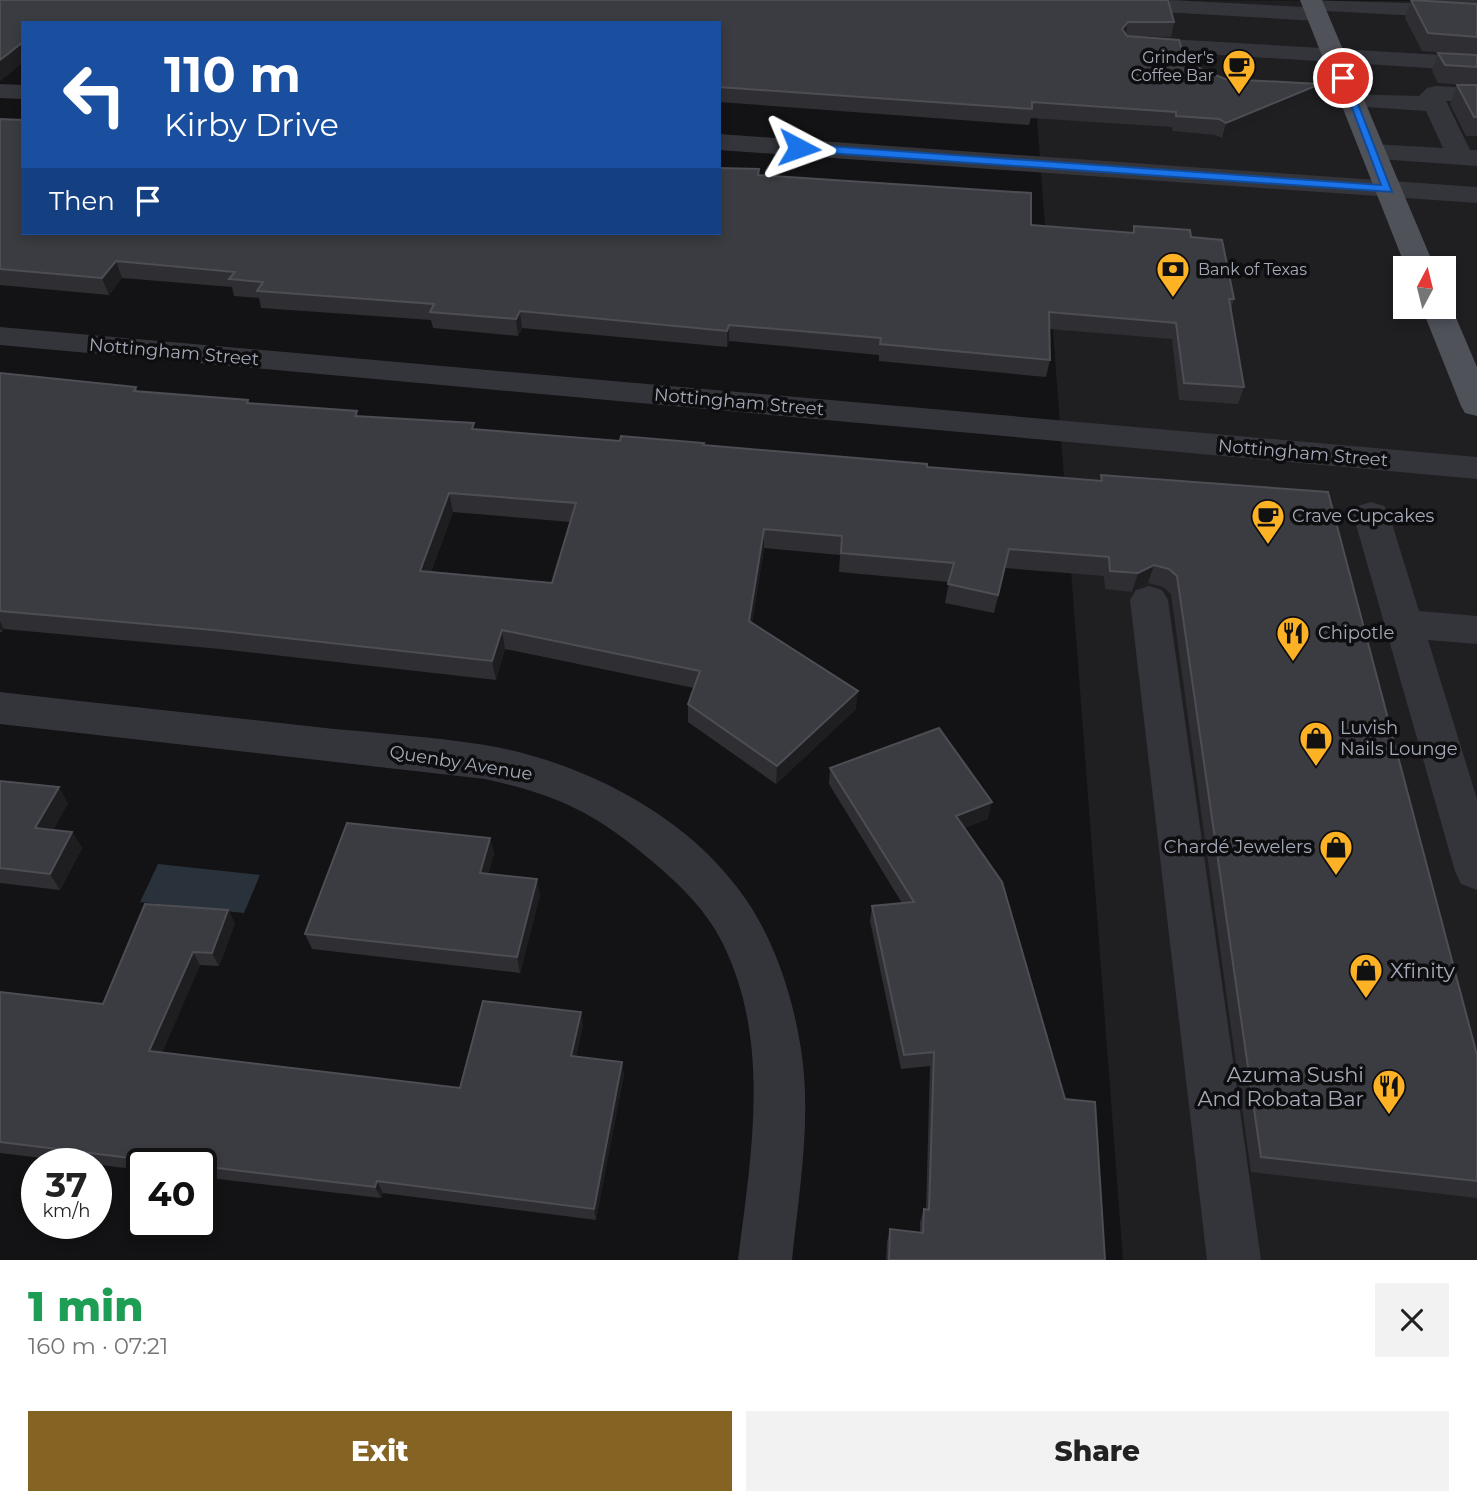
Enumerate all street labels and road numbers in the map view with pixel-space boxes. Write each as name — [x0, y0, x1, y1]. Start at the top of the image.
street label: Nottingham Street — [88, 334, 260, 370]
street label: Nottingham Street — [653, 384, 825, 420]
street label: Nottingham Street — [1217, 435, 1389, 471]
street label: Quenby Avenue — [388, 741, 534, 785]

